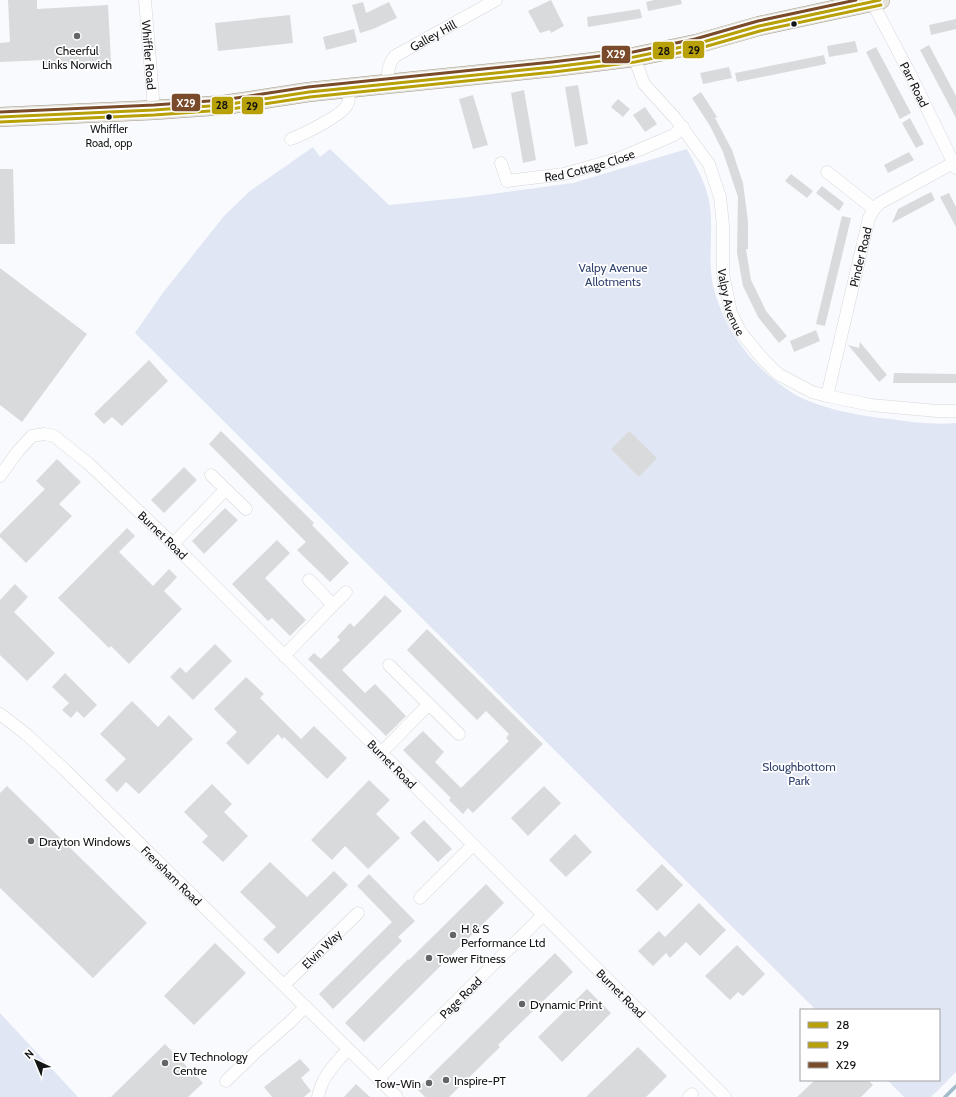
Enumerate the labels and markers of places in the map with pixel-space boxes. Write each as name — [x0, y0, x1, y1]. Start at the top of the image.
unlabelled marker — [789, 19, 799, 29]
marker: Cheerful Links Norwich — [72, 31, 82, 41]
place label: Cheerful Links Norwich — [42, 43, 112, 72]
marker: Whiffler Road, opp — [104, 112, 114, 122]
place label: Whiffler Road, opp — [85, 122, 133, 150]
place label: Drayton Windows — [39, 834, 130, 849]
marker: Drayton Windows — [26, 836, 36, 846]
place label: H & S Performance Ltd — [461, 921, 545, 950]
marker: H & S Performance Ltd — [448, 930, 458, 940]
place label: Tower Fitness — [437, 951, 506, 966]
marker: Tower Fitness — [424, 953, 434, 963]
place label: Dynamic Print — [530, 997, 602, 1012]
marker: Dynamic Print — [517, 999, 527, 1009]
place label: EV Technology Centre — [173, 1049, 248, 1078]
marker: EV Technology Centre — [160, 1058, 170, 1068]
place label: Inspire-PT — [454, 1073, 507, 1088]
marker: Inspire-PT — [441, 1075, 451, 1085]
place label: Tow-Win — [375, 1076, 421, 1091]
marker: Tow-Win — [424, 1078, 434, 1088]

